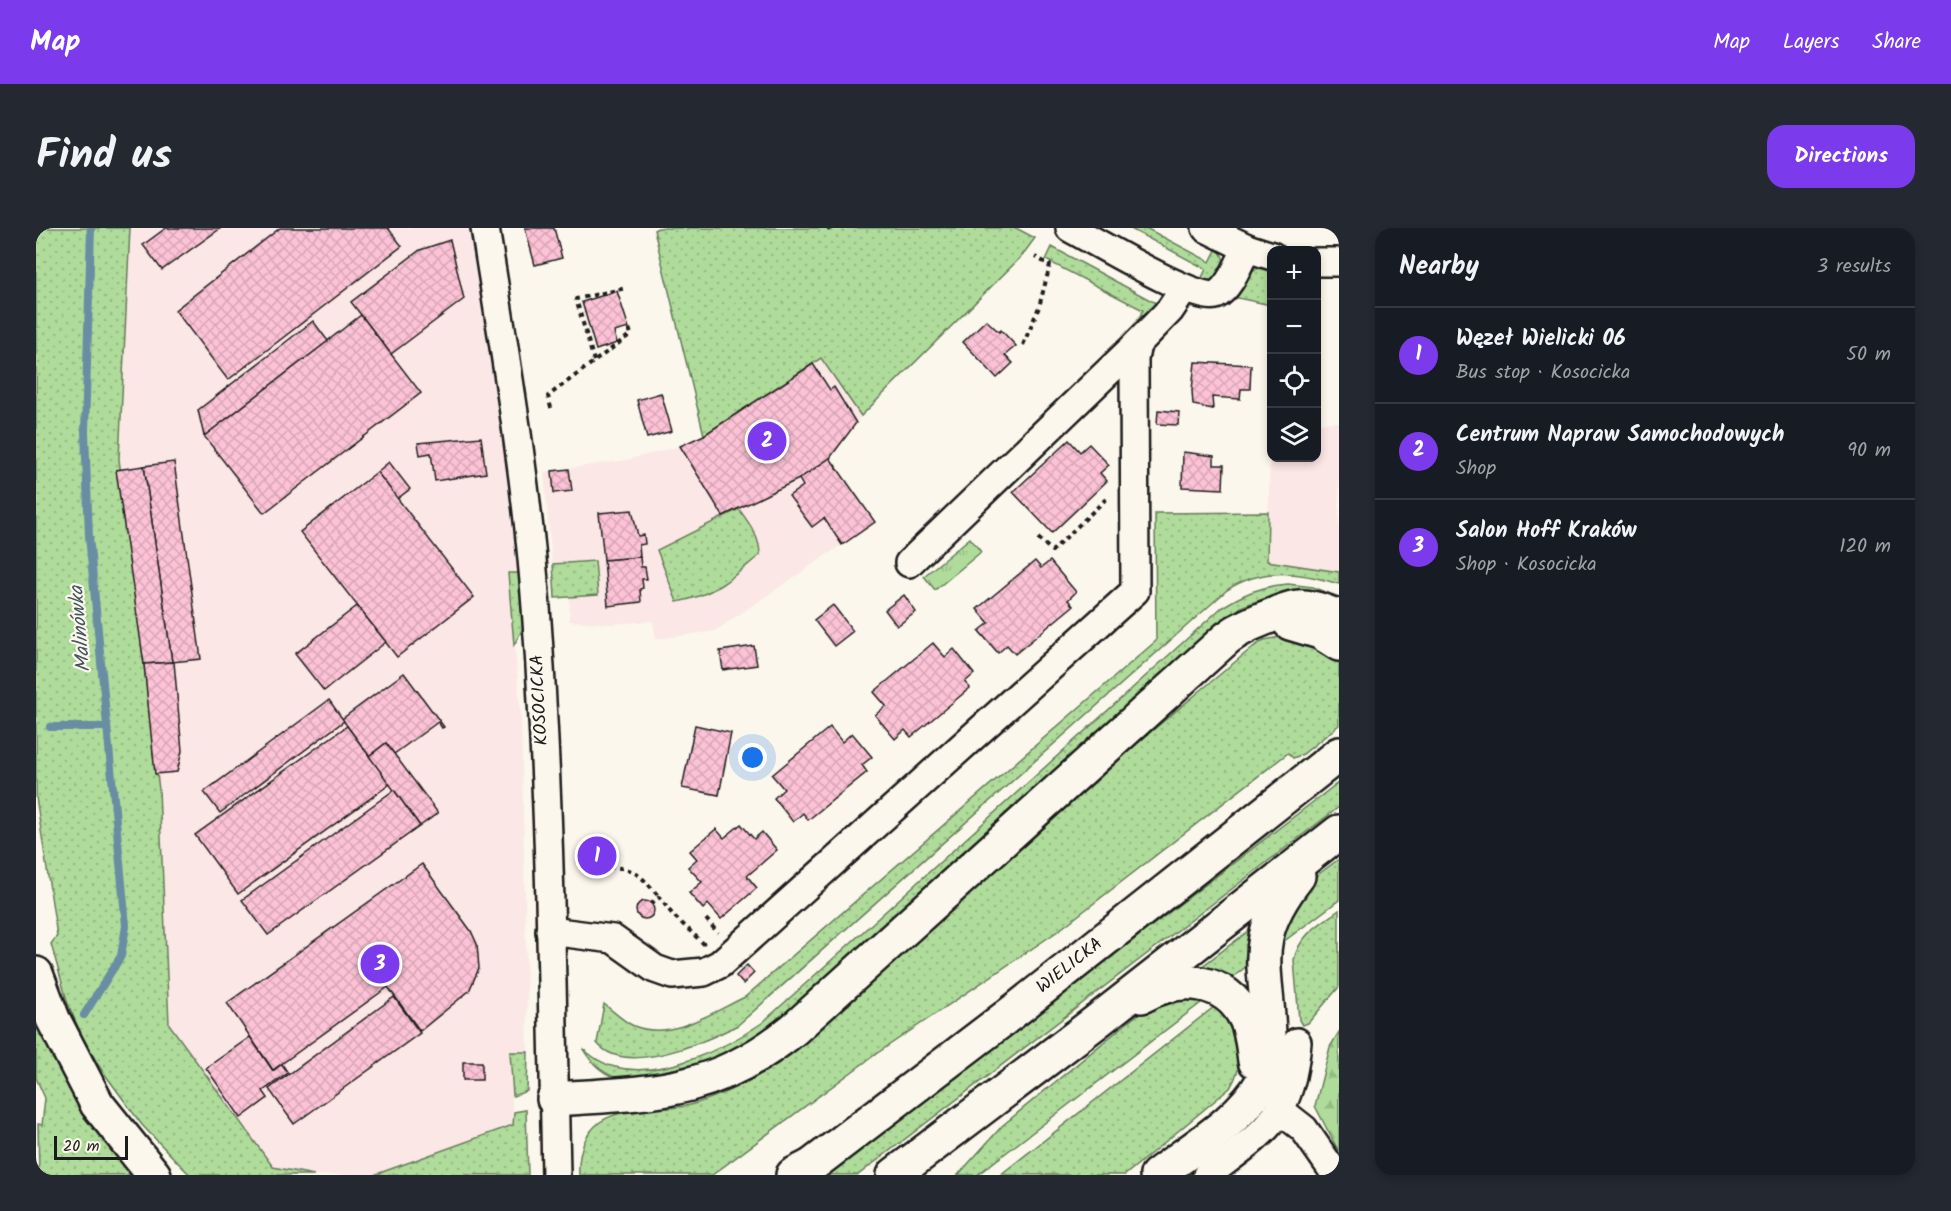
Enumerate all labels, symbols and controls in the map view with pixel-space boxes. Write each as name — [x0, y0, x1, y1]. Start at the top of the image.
text: Map — [30, 20, 81, 65]
text: Map — [1713, 26, 1750, 59]
text: Layers — [1783, 26, 1839, 59]
text: Share — [1872, 26, 1921, 59]
text: Find us — [36, 123, 172, 190]
button: Directions — [1767, 125, 1915, 188]
map controls — [1267, 246, 1321, 462]
button: + — [1267, 246, 1321, 300]
text: Nearby — [1399, 246, 1479, 288]
text: 3 results — [1817, 251, 1891, 283]
button: − — [1267, 300, 1321, 354]
text: Węzeł Wielicki 06 — [1456, 322, 1626, 357]
text: 1 — [1415, 339, 1422, 371]
text: 50 m — [1846, 339, 1891, 371]
button: locate — [1267, 354, 1321, 408]
text: Bus stop · Kosocicka — [1456, 357, 1630, 389]
button: layers — [1267, 408, 1321, 462]
pin: 2 — [748, 418, 786, 464]
text: Centrum Napraw Samochodowych — [1456, 418, 1784, 453]
text: 2 — [1413, 435, 1424, 467]
text: 90 m — [1847, 435, 1891, 467]
text: Shop — [1456, 453, 1496, 485]
text: Salon Hoff Kraków — [1456, 514, 1637, 549]
text: 3 — [1413, 531, 1424, 563]
text: 120 m — [1839, 531, 1891, 563]
text: Shop · Kosocicka — [1456, 549, 1597, 581]
water label: Malinówka — [61, 583, 101, 674]
street label: KOSOCICKA — [523, 654, 557, 746]
your location — [738, 743, 767, 772]
pin: 1 — [578, 834, 616, 878]
street label: WIELICKA — [1030, 931, 1110, 1001]
pin: 3 — [360, 942, 400, 986]
scale bar — [54, 1133, 128, 1160]
text: 20 m — [63, 1134, 99, 1159]

